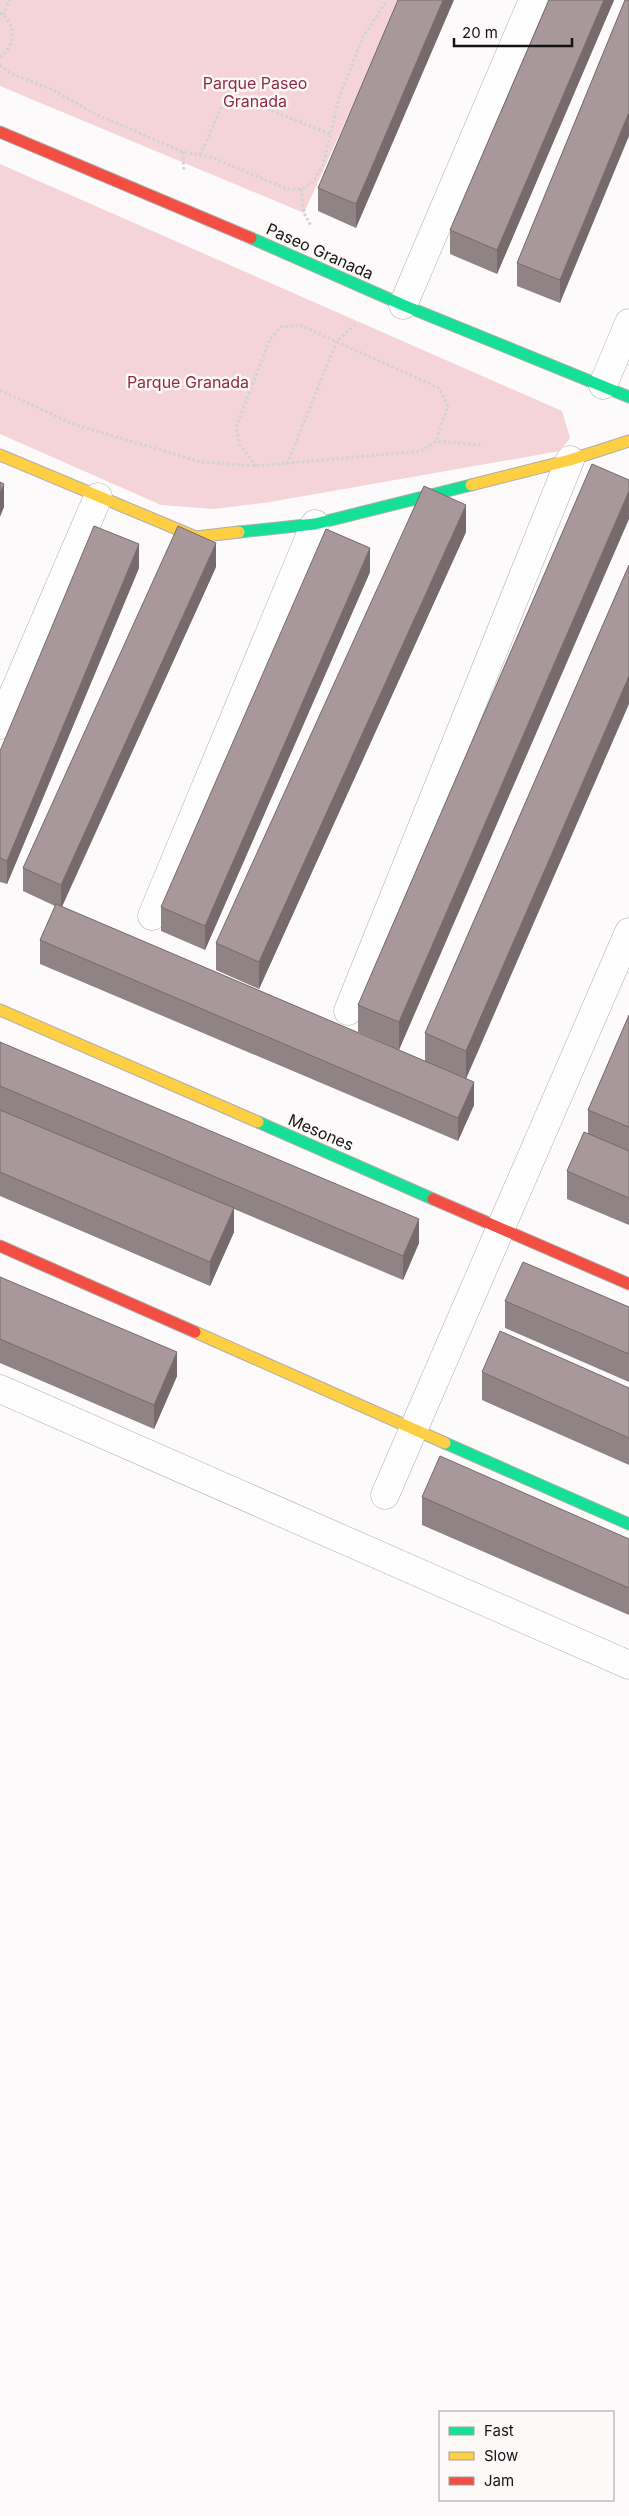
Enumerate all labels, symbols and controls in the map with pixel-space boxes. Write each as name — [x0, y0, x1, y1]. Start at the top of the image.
scale bar — [454, 15, 572, 47]
text: 20 m — [462, 23, 498, 42]
park label: Parque Paseo Granada — [203, 73, 307, 111]
street label: Paseo Granada — [263, 218, 377, 284]
park label: Parque Granada — [127, 372, 249, 392]
street label: Mesones — [285, 1109, 357, 1155]
legend — [439, 2411, 614, 2501]
text: Fast — [484, 2421, 514, 2440]
text: Slow — [484, 2446, 518, 2465]
text: Jam — [484, 2471, 514, 2490]

